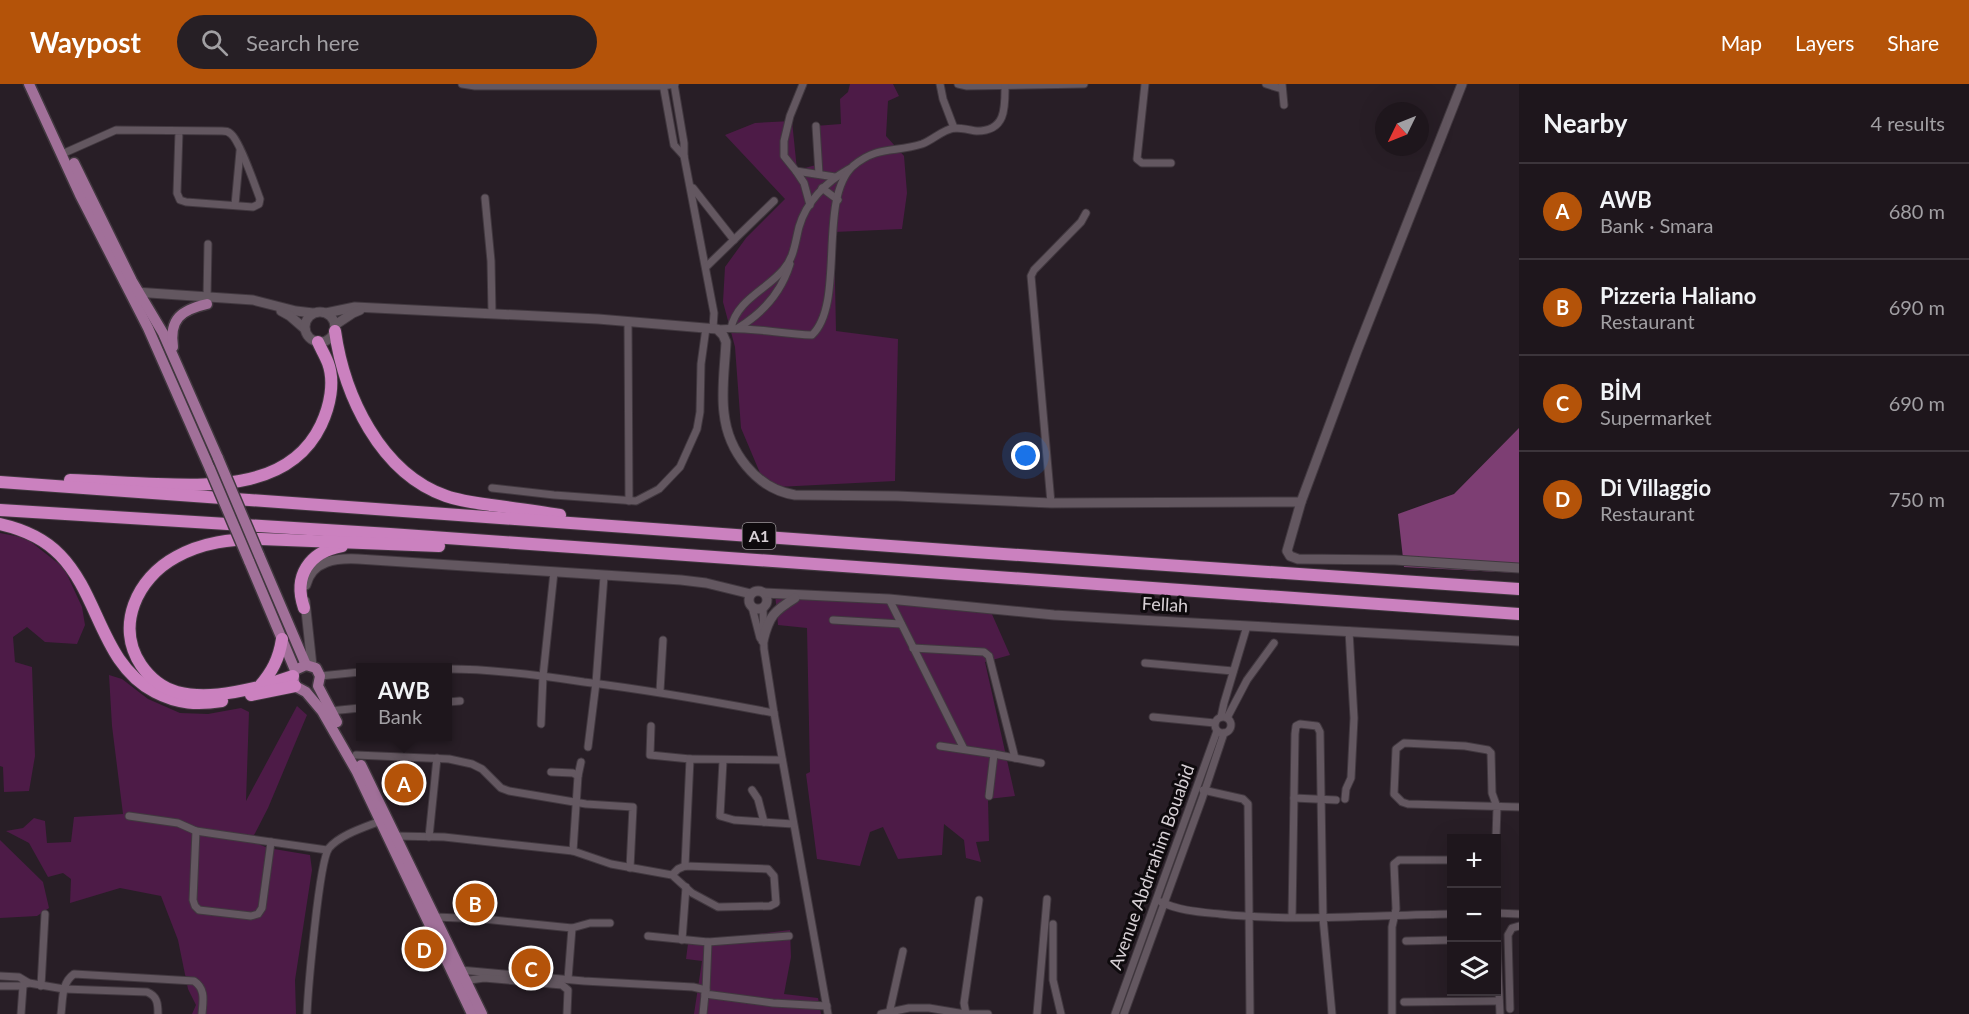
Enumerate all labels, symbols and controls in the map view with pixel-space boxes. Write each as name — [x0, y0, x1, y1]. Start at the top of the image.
search box — [177, 15, 597, 69]
text: Waypost — [30, 25, 141, 59]
icon: search — [198, 26, 231, 59]
text: Search here — [246, 29, 359, 56]
text: Map — [1721, 30, 1762, 55]
text: Layers — [1795, 30, 1854, 55]
text: Share — [1887, 30, 1939, 55]
north arrow — [1375, 102, 1429, 156]
text: Nearby — [1543, 107, 1628, 139]
text: 4 results — [1870, 111, 1945, 135]
text: AWB — [1600, 186, 1652, 213]
text: A — [1556, 199, 1569, 223]
text: 680 m — [1889, 199, 1945, 223]
text: Bank · Smara — [1600, 213, 1714, 237]
text: Pizzeria Haliano — [1600, 282, 1756, 309]
text: B — [1556, 295, 1569, 319]
text: 690 m — [1889, 295, 1945, 319]
text: Restaurant — [1600, 309, 1695, 333]
text: BİM — [1600, 378, 1642, 405]
text: C — [1556, 391, 1569, 415]
text: 690 m — [1889, 391, 1945, 415]
text: Supermarket — [1600, 405, 1712, 429]
your location — [1011, 441, 1040, 470]
text: Di Villaggio — [1600, 474, 1711, 501]
text: D — [1555, 487, 1570, 511]
text: 750 m — [1889, 487, 1945, 511]
text: Restaurant — [1600, 501, 1695, 525]
road number: A1 — [742, 523, 776, 549]
street label: Fellah — [1141, 592, 1189, 616]
popup — [356, 663, 452, 741]
text: AWB — [378, 677, 430, 704]
text: Bank — [378, 704, 422, 728]
pin: A — [384, 760, 424, 806]
street label: Avenue Abdrrahim Bouabid — [1104, 761, 1198, 972]
map controls — [1447, 834, 1501, 996]
button: + — [1447, 834, 1501, 888]
pin: B — [456, 880, 494, 926]
button: − — [1447, 888, 1501, 942]
pin: D — [404, 926, 444, 972]
button: layers — [1447, 942, 1501, 996]
pin: C — [512, 946, 550, 990]

